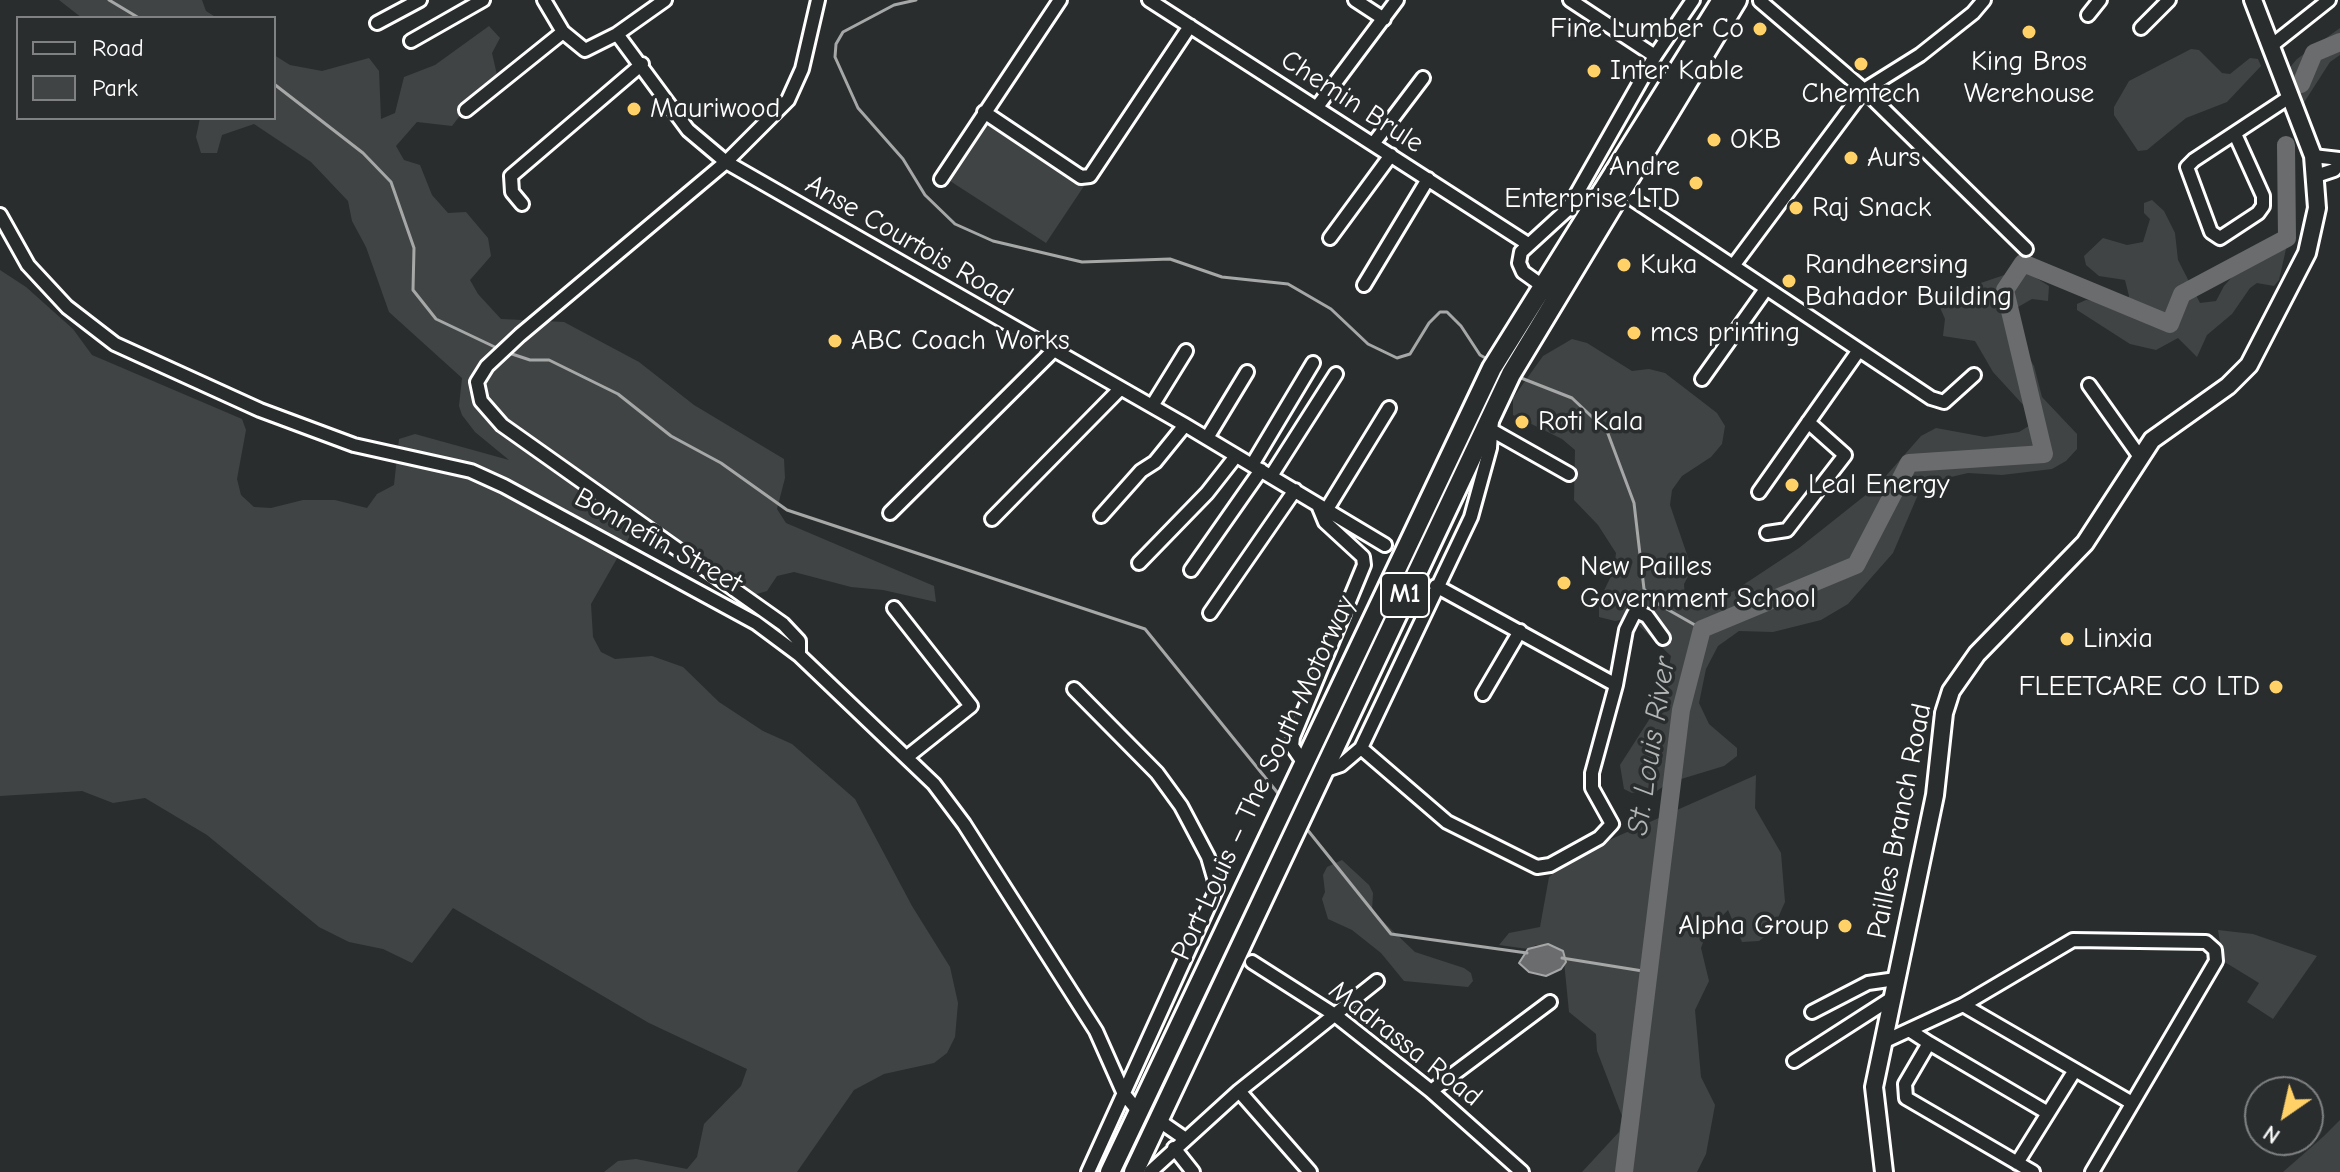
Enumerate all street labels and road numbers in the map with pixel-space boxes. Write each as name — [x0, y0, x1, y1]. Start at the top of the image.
street label: Chemin Brule — [1274, 43, 1430, 161]
street label: Anse Courtois Road — [799, 168, 1019, 314]
street label: Bonnefin Street — [568, 481, 748, 601]
road number: M1 — [1381, 573, 1429, 617]
street label: Port Louis – The South Motorway — [1165, 590, 1363, 966]
street label: Pailles Branch Road — [1861, 701, 1939, 941]
street label: Madrassa Road — [1322, 974, 1488, 1114]

